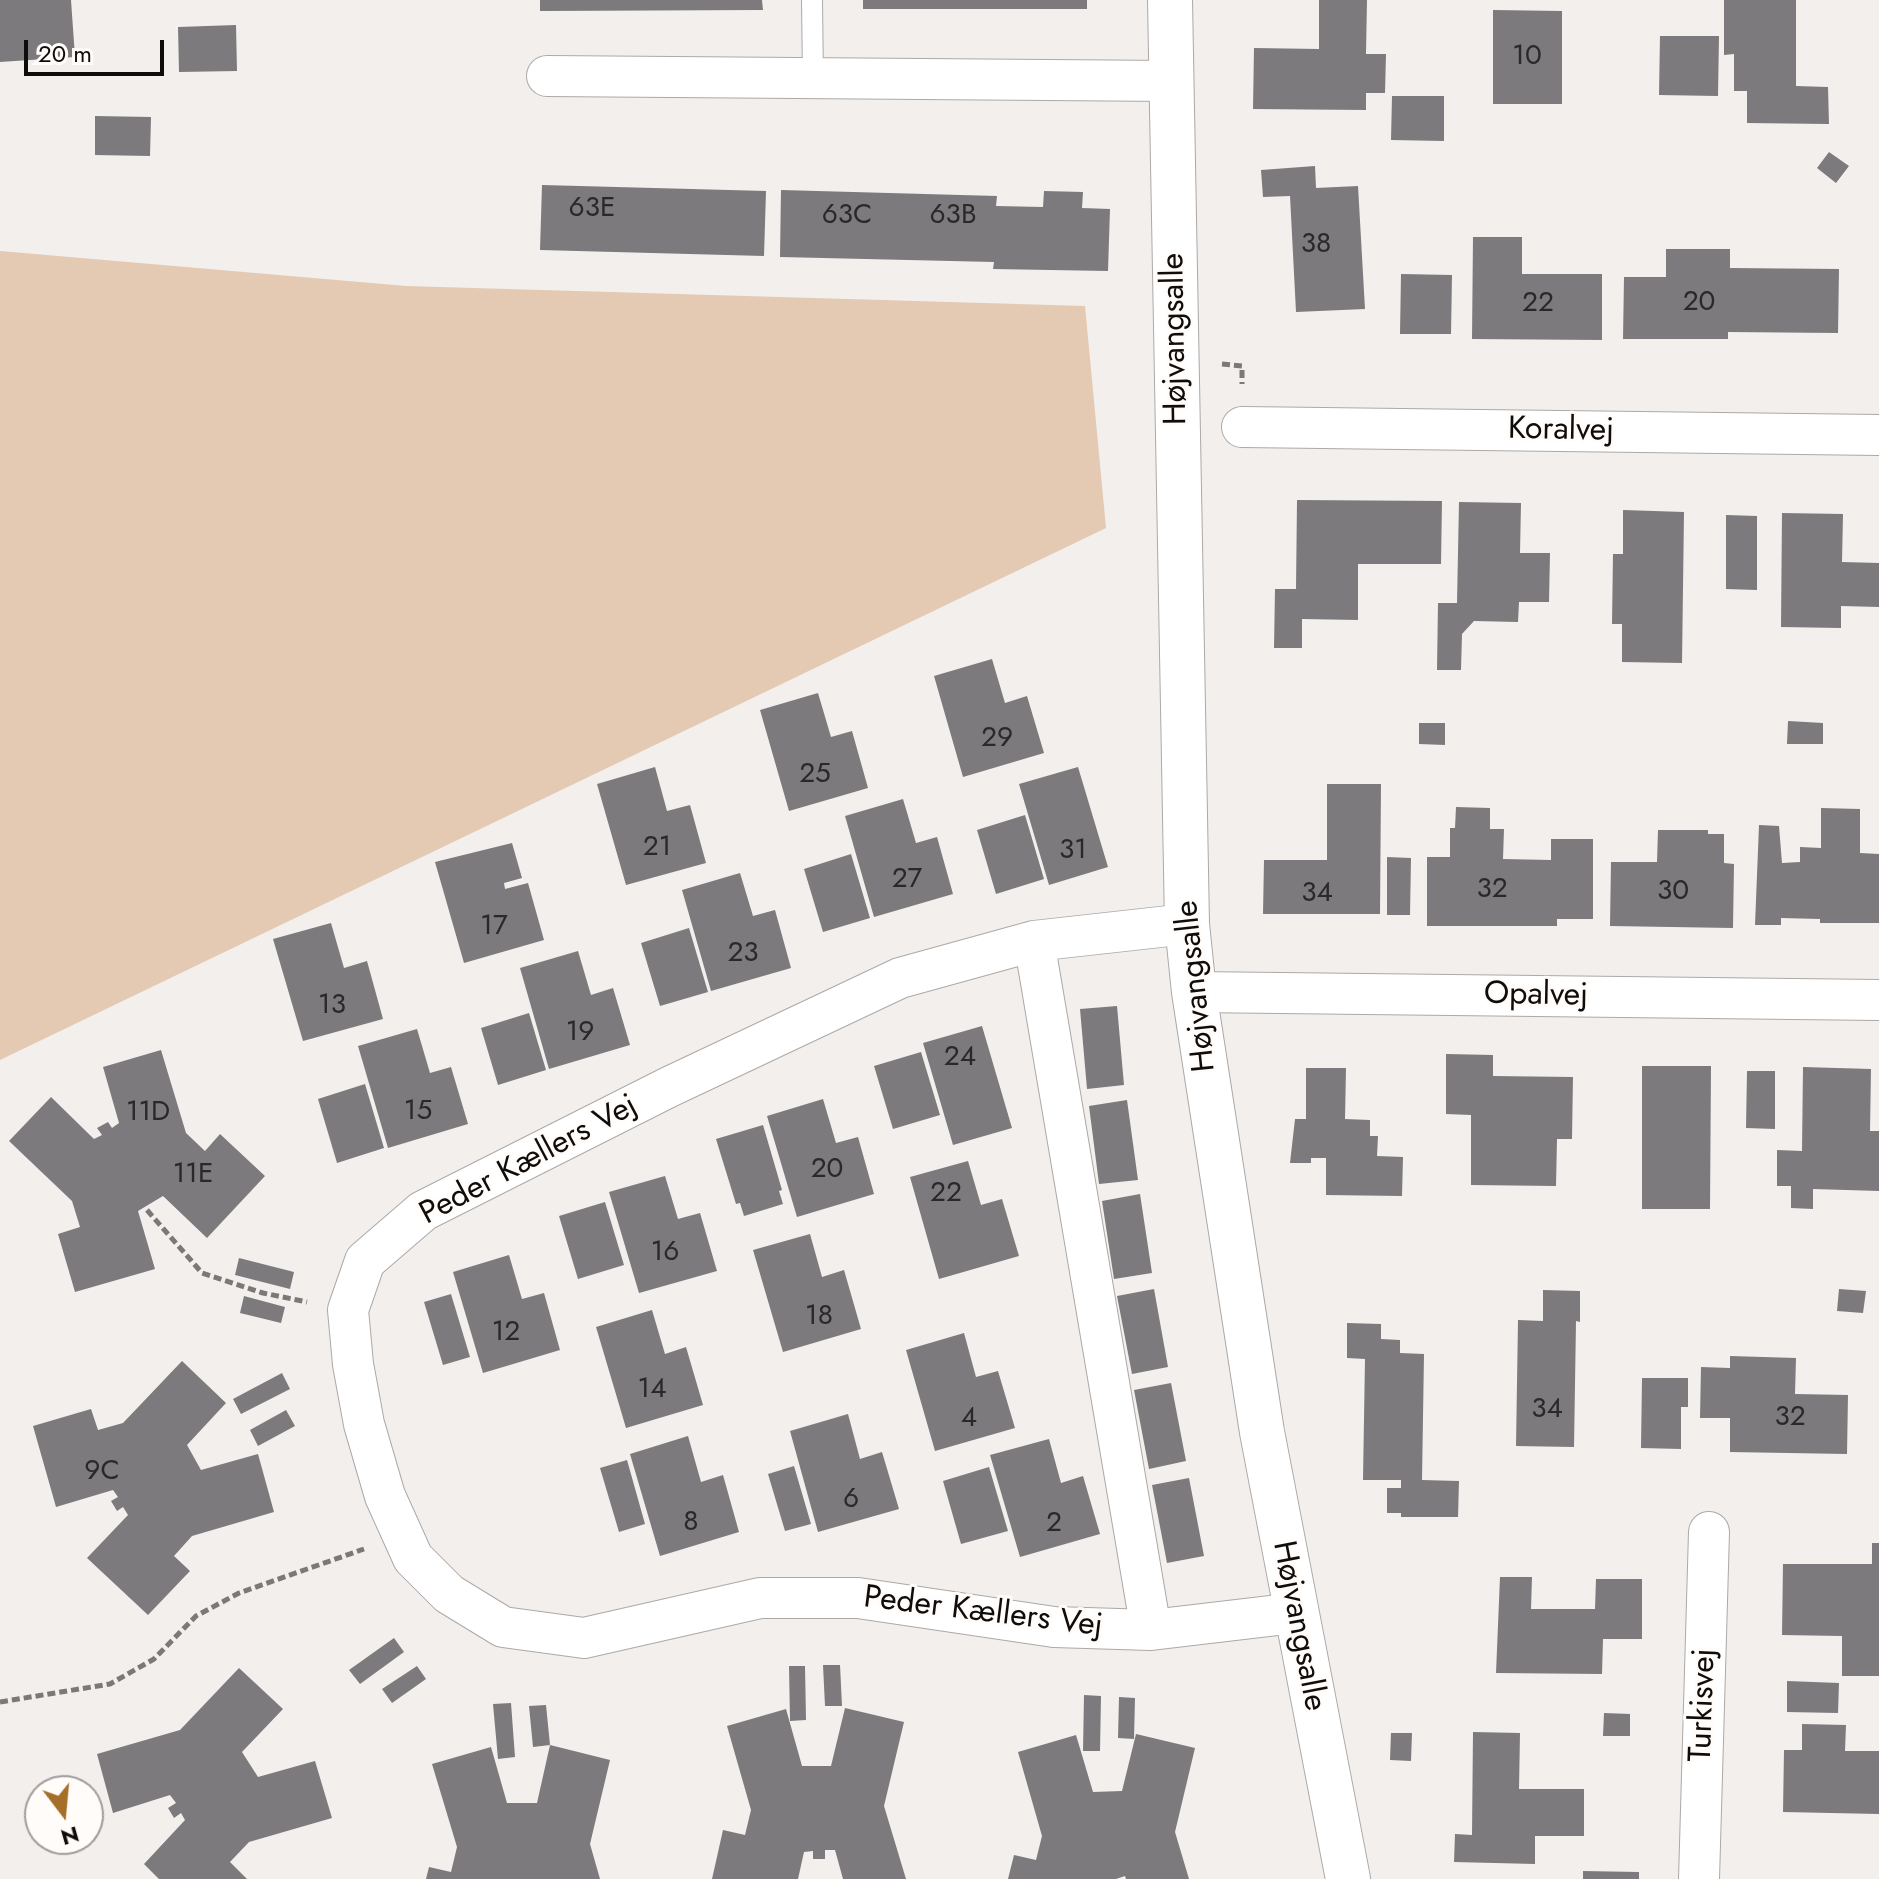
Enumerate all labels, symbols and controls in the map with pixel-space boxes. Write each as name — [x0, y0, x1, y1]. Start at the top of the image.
scale bar — [28, 24, 168, 74]
text: 20 m — [38, 36, 92, 71]
house number: 10 — [1512, 40, 1542, 74]
house number: 63E — [569, 192, 615, 226]
house number: 63C — [822, 199, 872, 233]
house number: 63B — [929, 199, 977, 233]
house number: 38 — [1301, 228, 1331, 262]
street label: Højvangsalle — [1155, 253, 1197, 425]
house number: 20 — [1683, 286, 1715, 320]
house number: 22 — [1522, 287, 1554, 321]
street label: Koralvej — [1507, 411, 1615, 451]
house number: 29 — [981, 722, 1013, 756]
house number: 25 — [799, 758, 831, 792]
house number: 21 — [643, 831, 671, 865]
house number: 31 — [1059, 834, 1087, 868]
house number: 27 — [892, 863, 922, 897]
house number: 32 — [1476, 873, 1508, 907]
house number: 30 — [1657, 875, 1689, 909]
house number: 34 — [1301, 877, 1333, 911]
street label: Højvangsalle — [1169, 898, 1225, 1074]
house number: 17 — [480, 910, 508, 944]
house number: 23 — [727, 937, 759, 971]
street label: Opalvej — [1483, 976, 1589, 1016]
house number: 13 — [318, 989, 346, 1023]
house number: 19 — [566, 1016, 594, 1050]
house number: 24 — [944, 1041, 976, 1075]
street label: Peder Kællers Vej — [414, 1088, 644, 1234]
house number: 15 — [404, 1095, 432, 1129]
house number: 11D — [126, 1096, 170, 1130]
house number: 20 — [811, 1153, 843, 1187]
house number: 11E — [173, 1158, 213, 1192]
house number: 22 — [930, 1177, 962, 1211]
house number: 16 — [651, 1236, 679, 1270]
house number: 18 — [805, 1300, 833, 1334]
house number: 12 — [492, 1316, 520, 1350]
house number: 14 — [638, 1373, 666, 1407]
house number: 34 — [1531, 1393, 1563, 1427]
house number: 32 — [1774, 1401, 1806, 1435]
house number: 4 — [961, 1402, 977, 1436]
house number: 9C — [84, 1455, 120, 1489]
house number: 6 — [843, 1483, 859, 1517]
house number: 8 — [683, 1506, 699, 1540]
house number: 2 — [1046, 1507, 1062, 1541]
street label: Højvangsalle — [1263, 1538, 1333, 1714]
street label: Peder Kællers Vej — [861, 1579, 1105, 1647]
street label: Turkisvej — [1683, 1648, 1725, 1762]
north arrow — [24, 1775, 104, 1855]
text: N — [57, 1818, 83, 1854]

